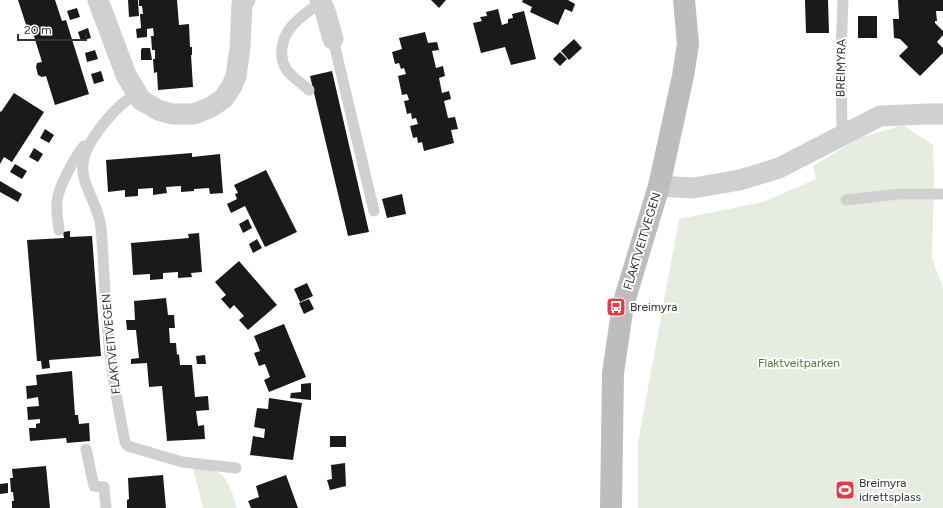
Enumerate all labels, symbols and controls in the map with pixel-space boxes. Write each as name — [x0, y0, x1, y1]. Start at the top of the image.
scale bar — [18, 16, 86, 42]
text: 20 m — [24, 23, 52, 37]
street label: BREIMYRA — [833, 39, 849, 97]
street label: FLAKTVEITVEGEN — [621, 191, 663, 291]
street label: FLAKTVEITVEGEN — [99, 293, 123, 395]
bus stop icon: Breimyra — [605, 296, 627, 318]
place label: Breimyra — [630, 300, 677, 314]
park label: Flaktveitparken — [758, 356, 840, 370]
place label: Breimyra idrettsplass — [859, 476, 922, 504]
sports icon: Breimyra idrettsplass — [834, 479, 856, 501]

